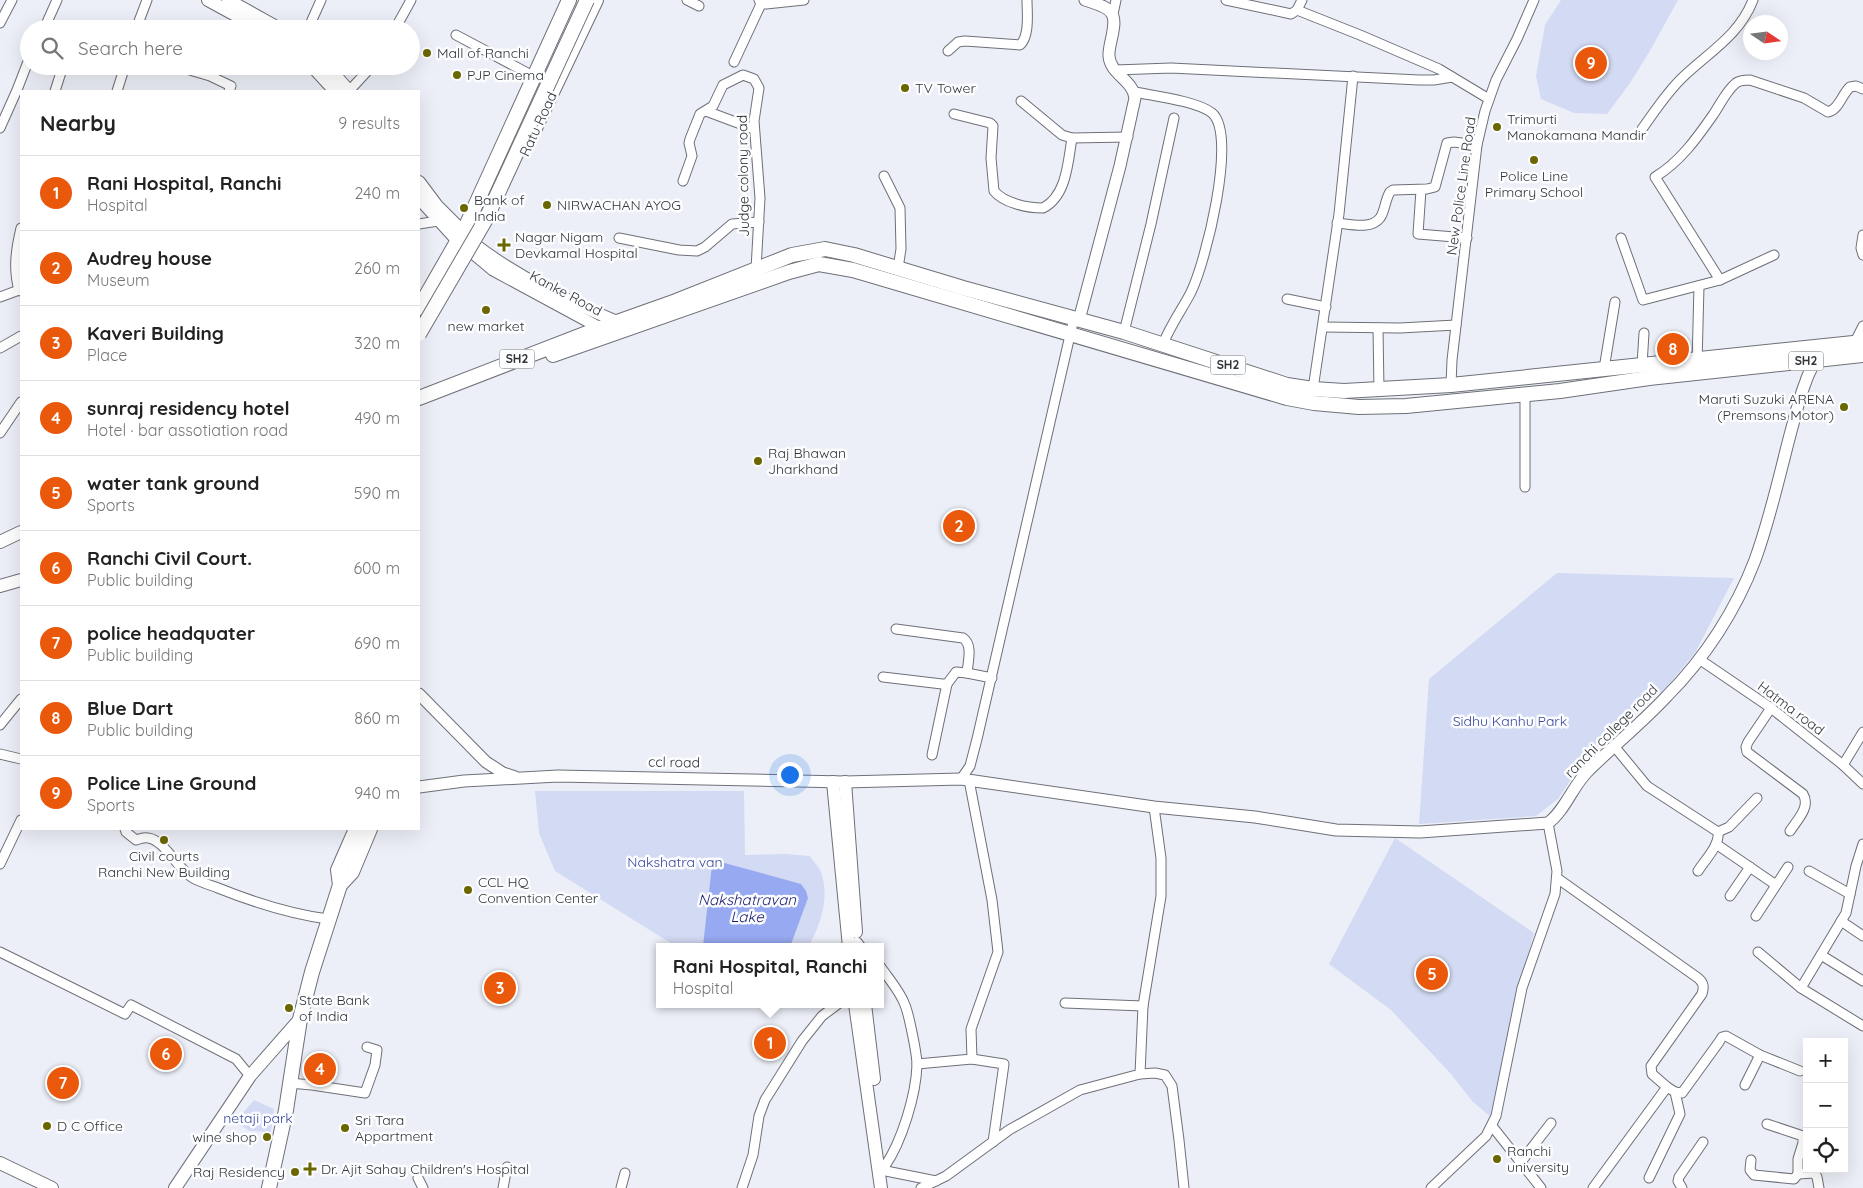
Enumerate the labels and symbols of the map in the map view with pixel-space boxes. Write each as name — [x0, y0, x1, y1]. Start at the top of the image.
north arrow — [1743, 15, 1788, 60]
place label: Mall of Ranchi — [437, 44, 529, 62]
pin: 9 — [1575, 44, 1607, 82]
marker: Mall of Ranchi — [421, 47, 433, 59]
place label: PJP Cinema — [467, 66, 544, 84]
marker: PJP Cinema — [451, 69, 463, 81]
place label: TV Tower — [915, 79, 976, 97]
marker: TV Tower — [899, 82, 911, 94]
street label: Ratu Road — [515, 89, 561, 159]
place label: Trimurti Manokamana Mandir — [1507, 110, 1647, 144]
street label: Judge colony road — [733, 115, 753, 237]
street label: New Police Line Road — [1442, 116, 1480, 256]
marker: Trimurti Manokamana Mandir — [1491, 121, 1503, 133]
marker: Police Line Primary School — [1528, 154, 1540, 166]
place label: Police Line Primary School — [1485, 167, 1583, 201]
place label: Bank of India — [474, 191, 525, 225]
place label: NIRWACHAN AYOG — [557, 196, 681, 214]
marker: NIRWACHAN AYOG — [541, 199, 553, 211]
marker: Bank of India — [458, 202, 470, 214]
place label: Nagar Nigam Devkamal Hospital — [515, 228, 638, 262]
marker: Nagar Nigam Devkamal Hospital — [497, 238, 511, 252]
street label: Kanke Road — [527, 266, 605, 320]
marker: new market — [480, 304, 492, 316]
place label: new market — [448, 317, 525, 335]
pin: 8 — [1657, 330, 1689, 368]
road number: SH2 — [500, 349, 534, 368]
road number: SH2 — [1788, 352, 1824, 371]
road number: SH2 — [1210, 356, 1246, 374]
place label: Maruti Suzuki ARENA (Premsons Motor) — [1699, 390, 1834, 424]
marker: Maruti Suzuki ARENA (Premsons Motor) — [1838, 401, 1850, 413]
place label: Raj Bhawan Jharkhand — [768, 444, 846, 478]
marker: Raj Bhawan Jharkhand — [752, 455, 764, 467]
pin: 2 — [943, 507, 975, 545]
street label: Hatma road — [1754, 677, 1828, 739]
street label: ranchi college road — [1561, 681, 1661, 781]
park label: Sidhu Kanhu Park — [1453, 712, 1567, 730]
street label: ccl road — [648, 753, 700, 771]
your location — [777, 762, 803, 788]
marker: Civil courts Ranchi New Building — [158, 834, 170, 846]
place label: Civil courts Ranchi New Building — [98, 847, 230, 881]
park label: Nakshatra van — [627, 853, 723, 871]
place label: CCL HQ Convention Center — [478, 873, 599, 907]
marker: CCL HQ Convention Center — [462, 884, 474, 896]
water label: Nakshatravan Lake — [698, 890, 796, 926]
pin: 5 — [1416, 955, 1448, 993]
pin: 3 — [484, 969, 516, 1007]
place label: State Bank of India — [299, 991, 370, 1025]
marker: State Bank of India — [283, 1002, 295, 1014]
pin: 1 — [754, 1024, 786, 1062]
pin: 6 — [150, 1035, 182, 1073]
pin: 4 — [304, 1050, 336, 1088]
pin: 7 — [47, 1064, 79, 1102]
park label: netaji park — [223, 1109, 293, 1127]
place label: Sri Tara Appartment — [355, 1111, 433, 1145]
place label: D C Office — [57, 1117, 123, 1135]
marker: D C Office — [41, 1120, 53, 1132]
marker: Sri Tara Appartment — [339, 1122, 351, 1134]
place label: wine shop — [192, 1128, 257, 1146]
marker: wine shop — [261, 1131, 273, 1143]
place label: Ranchi university — [1507, 1142, 1569, 1176]
marker: Ranchi university — [1491, 1153, 1503, 1165]
place label: Dr. Ajit Sahay Children's Hospital — [321, 1160, 529, 1178]
marker: Dr. Ajit Sahay Children's Hospital — [303, 1162, 317, 1176]
place label: Raj Residency — [193, 1163, 285, 1181]
marker: Raj Residency — [289, 1166, 301, 1178]

